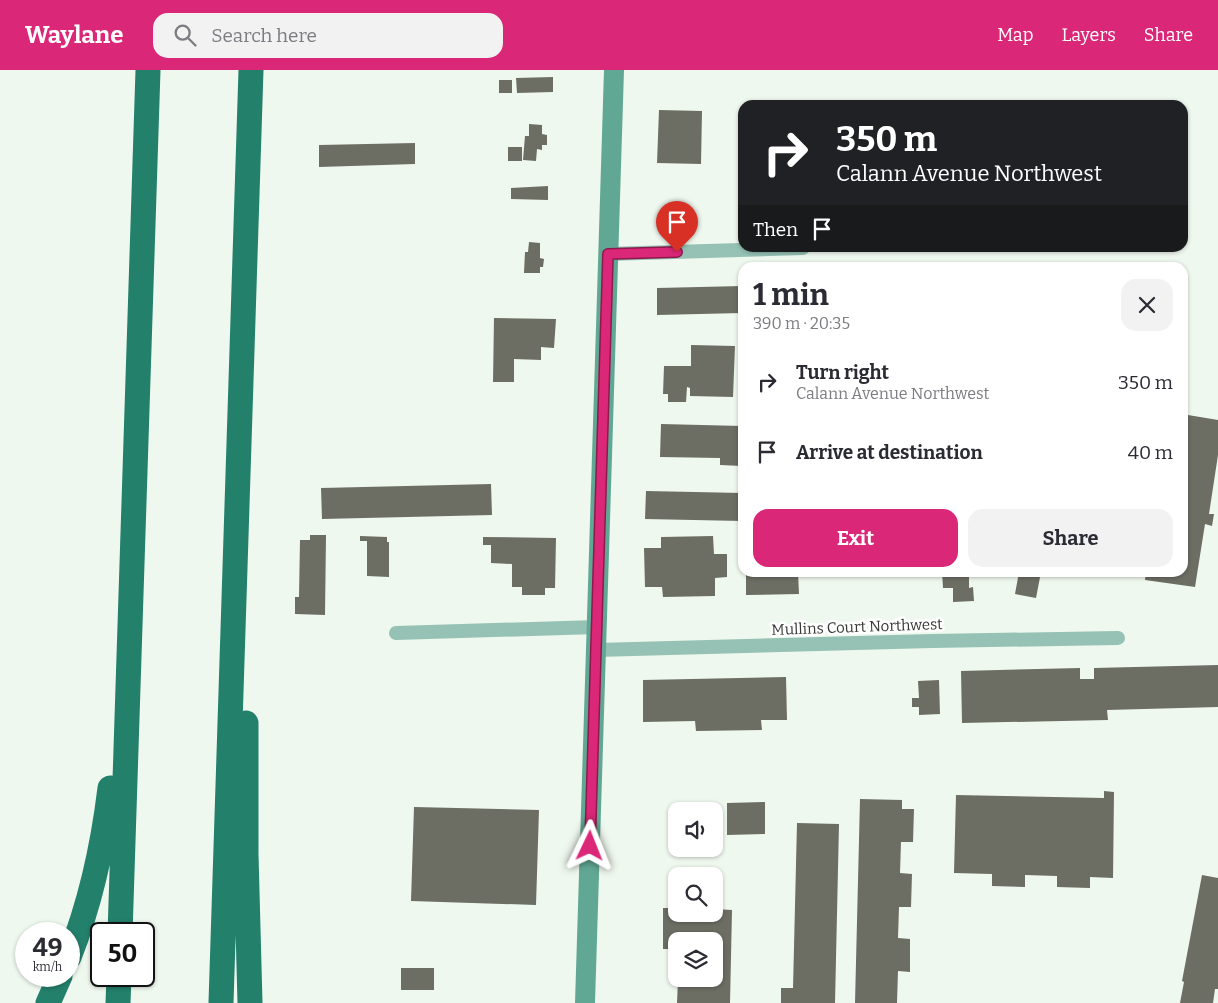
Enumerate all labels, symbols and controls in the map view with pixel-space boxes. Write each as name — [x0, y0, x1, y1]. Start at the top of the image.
search box — [153, 13, 503, 58]
text: Waylane — [25, 21, 123, 49]
icon: search — [171, 21, 199, 49]
text: Search here — [211, 24, 317, 47]
text: Map — [997, 24, 1033, 46]
text: Layers — [1061, 24, 1116, 46]
text: Share — [1144, 24, 1193, 46]
text: 350 m — [836, 118, 937, 160]
icon: right — [753, 120, 818, 185]
text: Calann Avenue Northwest — [836, 160, 1102, 187]
pin — [656, 201, 698, 252]
icon: arrive — [663, 208, 691, 236]
icon: arrive — [808, 215, 836, 243]
text: Then — [753, 218, 798, 241]
text: 1 min — [753, 277, 829, 313]
button: close — [1121, 279, 1173, 331]
text: 390 m · 20:35 — [753, 314, 850, 333]
text: Turn right — [796, 361, 889, 384]
icon: right — [753, 368, 781, 396]
text: 350 m — [1118, 371, 1173, 394]
text: Calann Avenue Northwest — [796, 384, 989, 403]
icon: arrive — [753, 438, 781, 466]
text: Arrive at destination — [796, 441, 983, 464]
text: 40 m — [1128, 441, 1173, 464]
button: Exit — [753, 509, 958, 567]
button: Share — [968, 509, 1173, 567]
street label: Mullins Court Northwest — [771, 615, 943, 639]
map controls — [668, 802, 723, 987]
button: sound — [668, 802, 723, 857]
position arrow — [563, 819, 615, 871]
button: search — [668, 867, 723, 922]
speed limit sign: 50 — [90, 922, 155, 987]
button: layers — [668, 932, 723, 987]
text: 49 — [32, 933, 63, 963]
text: km/h — [33, 960, 62, 974]

